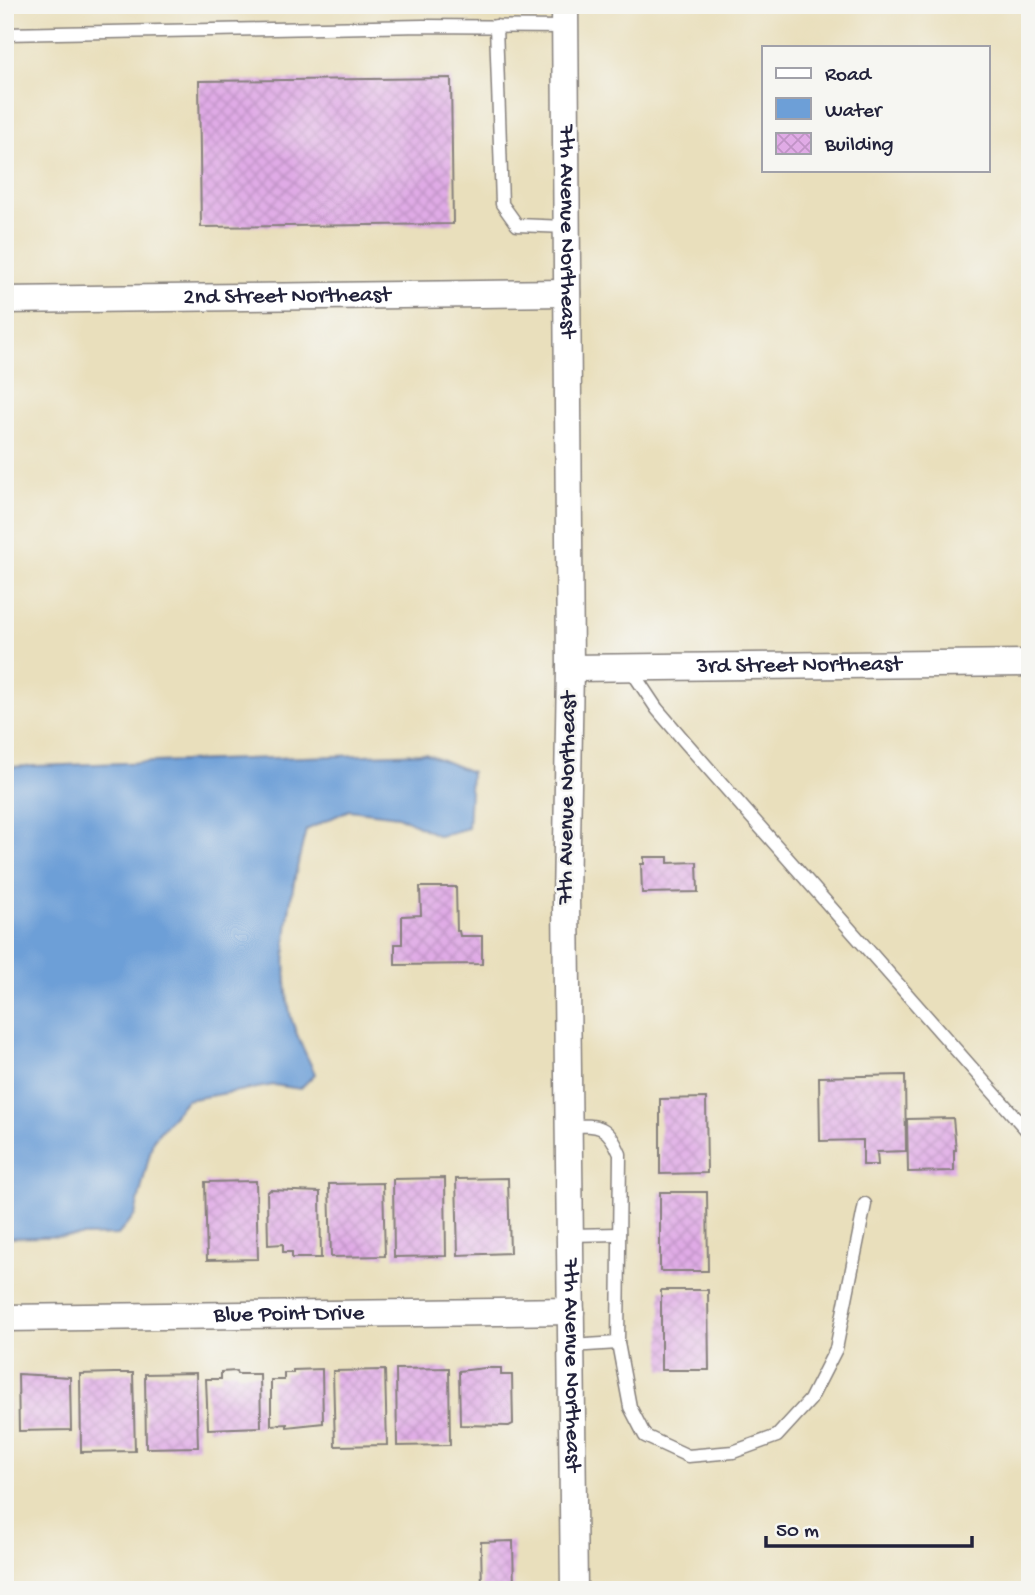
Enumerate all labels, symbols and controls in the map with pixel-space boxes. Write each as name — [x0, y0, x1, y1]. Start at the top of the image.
legend — [762, 46, 990, 172]
text: Road — [825, 64, 873, 89]
text: Water — [825, 100, 883, 125]
street label: 7th Avenue Northeast — [552, 123, 581, 339]
text: Building — [824, 134, 894, 159]
street label: 2nd Street Northeast — [183, 282, 392, 311]
street label: 3rd Street Northeast — [695, 651, 903, 680]
street label: 7th Avenue Northeast — [553, 690, 583, 906]
street label: 7th Avenue Northeast — [557, 1257, 586, 1473]
street label: Blue Point Drive — [213, 1300, 366, 1329]
scale bar — [766, 1504, 972, 1548]
text: 50 m — [776, 1520, 819, 1545]

